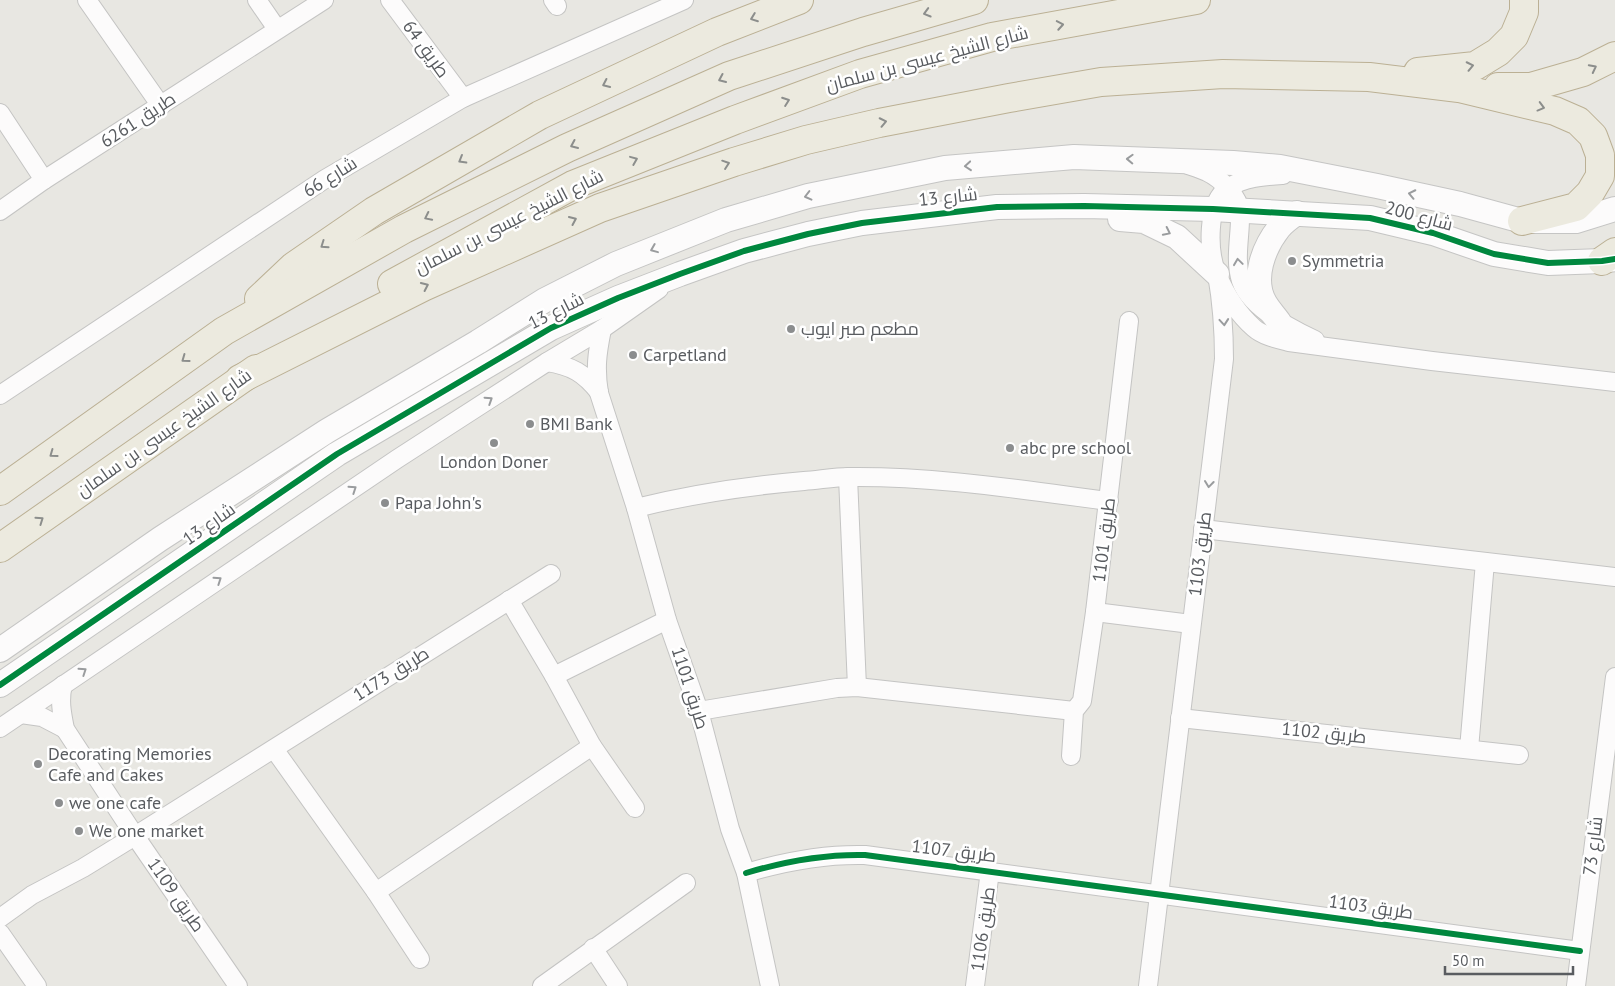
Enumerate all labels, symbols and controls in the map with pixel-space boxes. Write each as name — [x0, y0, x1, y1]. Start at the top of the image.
one-way arrow — [923, 8, 931, 18]
one-way arrow — [750, 12, 759, 22]
street label: طريق 64 — [397, 15, 455, 83]
street label: شارع الشيخ عيسى بن سلمان — [823, 20, 1031, 98]
one-way arrow — [1055, 20, 1064, 30]
one-way arrow — [1465, 61, 1474, 71]
one-way arrow — [1587, 64, 1596, 74]
one-way arrow — [718, 73, 727, 83]
one-way arrow — [602, 78, 611, 89]
street label: طريق 6261 — [96, 87, 180, 153]
one-way arrow — [781, 97, 789, 107]
one-way arrow — [1537, 101, 1545, 112]
one-way arrow — [878, 118, 887, 128]
one-way arrow — [570, 139, 579, 150]
street label: شارع 66 — [298, 151, 362, 203]
one-way arrow — [458, 154, 467, 164]
one-way arrow — [1125, 154, 1133, 165]
one-way arrow — [629, 156, 638, 167]
one-way arrow — [721, 160, 729, 170]
one-way arrow — [963, 161, 971, 172]
street label: شارع الشيخ عيسى بن سلمان — [411, 164, 607, 280]
street label: شارع 13 — [917, 182, 979, 212]
one-way arrow — [1408, 189, 1417, 200]
one-way arrow — [803, 190, 812, 201]
street label: شارع 200 — [1383, 195, 1455, 237]
one-way arrow — [424, 211, 433, 221]
one-way arrow — [568, 216, 577, 227]
one-way arrow — [1162, 226, 1171, 236]
one-way arrow — [320, 239, 330, 248]
one-way arrow — [650, 242, 659, 253]
place label: Symmetria — [1302, 249, 1384, 272]
marker: Symmetria — [1286, 255, 1298, 267]
one-way arrow — [1233, 258, 1244, 266]
one-way arrow — [420, 282, 429, 293]
street label: شارع 13 — [524, 287, 588, 335]
place label: مطعم صبر ايوب — [801, 317, 919, 341]
one-way arrow — [1218, 318, 1229, 326]
marker: مطعم صبر ايوب — [785, 323, 797, 335]
place label: Carpetland — [643, 343, 727, 366]
marker: Carpetland — [627, 349, 639, 361]
one-way arrow — [181, 353, 191, 362]
street label: شارع الشيخ عيسى بن سلمان — [72, 363, 256, 503]
one-way arrow — [483, 397, 492, 406]
place label: BMI Bank — [540, 412, 613, 435]
marker: BMI Bank — [524, 418, 536, 430]
place label: abc pre school — [1020, 436, 1132, 459]
marker: London Doner — [488, 437, 500, 449]
marker: abc pre school — [1004, 442, 1016, 454]
one-way arrow — [49, 448, 59, 457]
place label: London Doner — [440, 450, 548, 473]
one-way arrow — [1204, 480, 1215, 488]
one-way arrow — [347, 486, 356, 495]
place label: Papa John's — [395, 491, 482, 514]
street label: طريق 1101 — [1087, 496, 1121, 584]
street label: شارع 13 — [178, 497, 240, 551]
marker: Papa John's — [379, 497, 391, 509]
street label: طريق 1103 — [1183, 510, 1217, 598]
one-way arrow — [34, 517, 44, 526]
one-way arrow — [212, 577, 222, 586]
street label: طريق 1173 — [349, 641, 433, 707]
street label: طريق 1101 — [665, 644, 715, 732]
one-way arrow — [78, 668, 87, 677]
street label: طريق 1102 — [1280, 717, 1368, 749]
place label: Decorating Memories Cafe and Cakes — [48, 742, 212, 786]
marker: Decorating Memories Cafe and Cakes — [32, 758, 44, 770]
place label: we one cafe — [69, 791, 161, 814]
marker: we one cafe — [53, 797, 65, 809]
street label: شارع 73 — [1577, 815, 1609, 877]
place label: We one market — [89, 819, 204, 842]
marker: We one market — [73, 825, 85, 837]
street label: طريق 1107 — [910, 834, 998, 868]
street label: طريق 1109 — [142, 853, 210, 937]
street label: طريق 1106 — [965, 885, 1001, 973]
street label: طريق 1103 — [1327, 889, 1415, 925]
scale bar — [1445, 944, 1572, 976]
text: 50 m — [1452, 951, 1485, 970]

